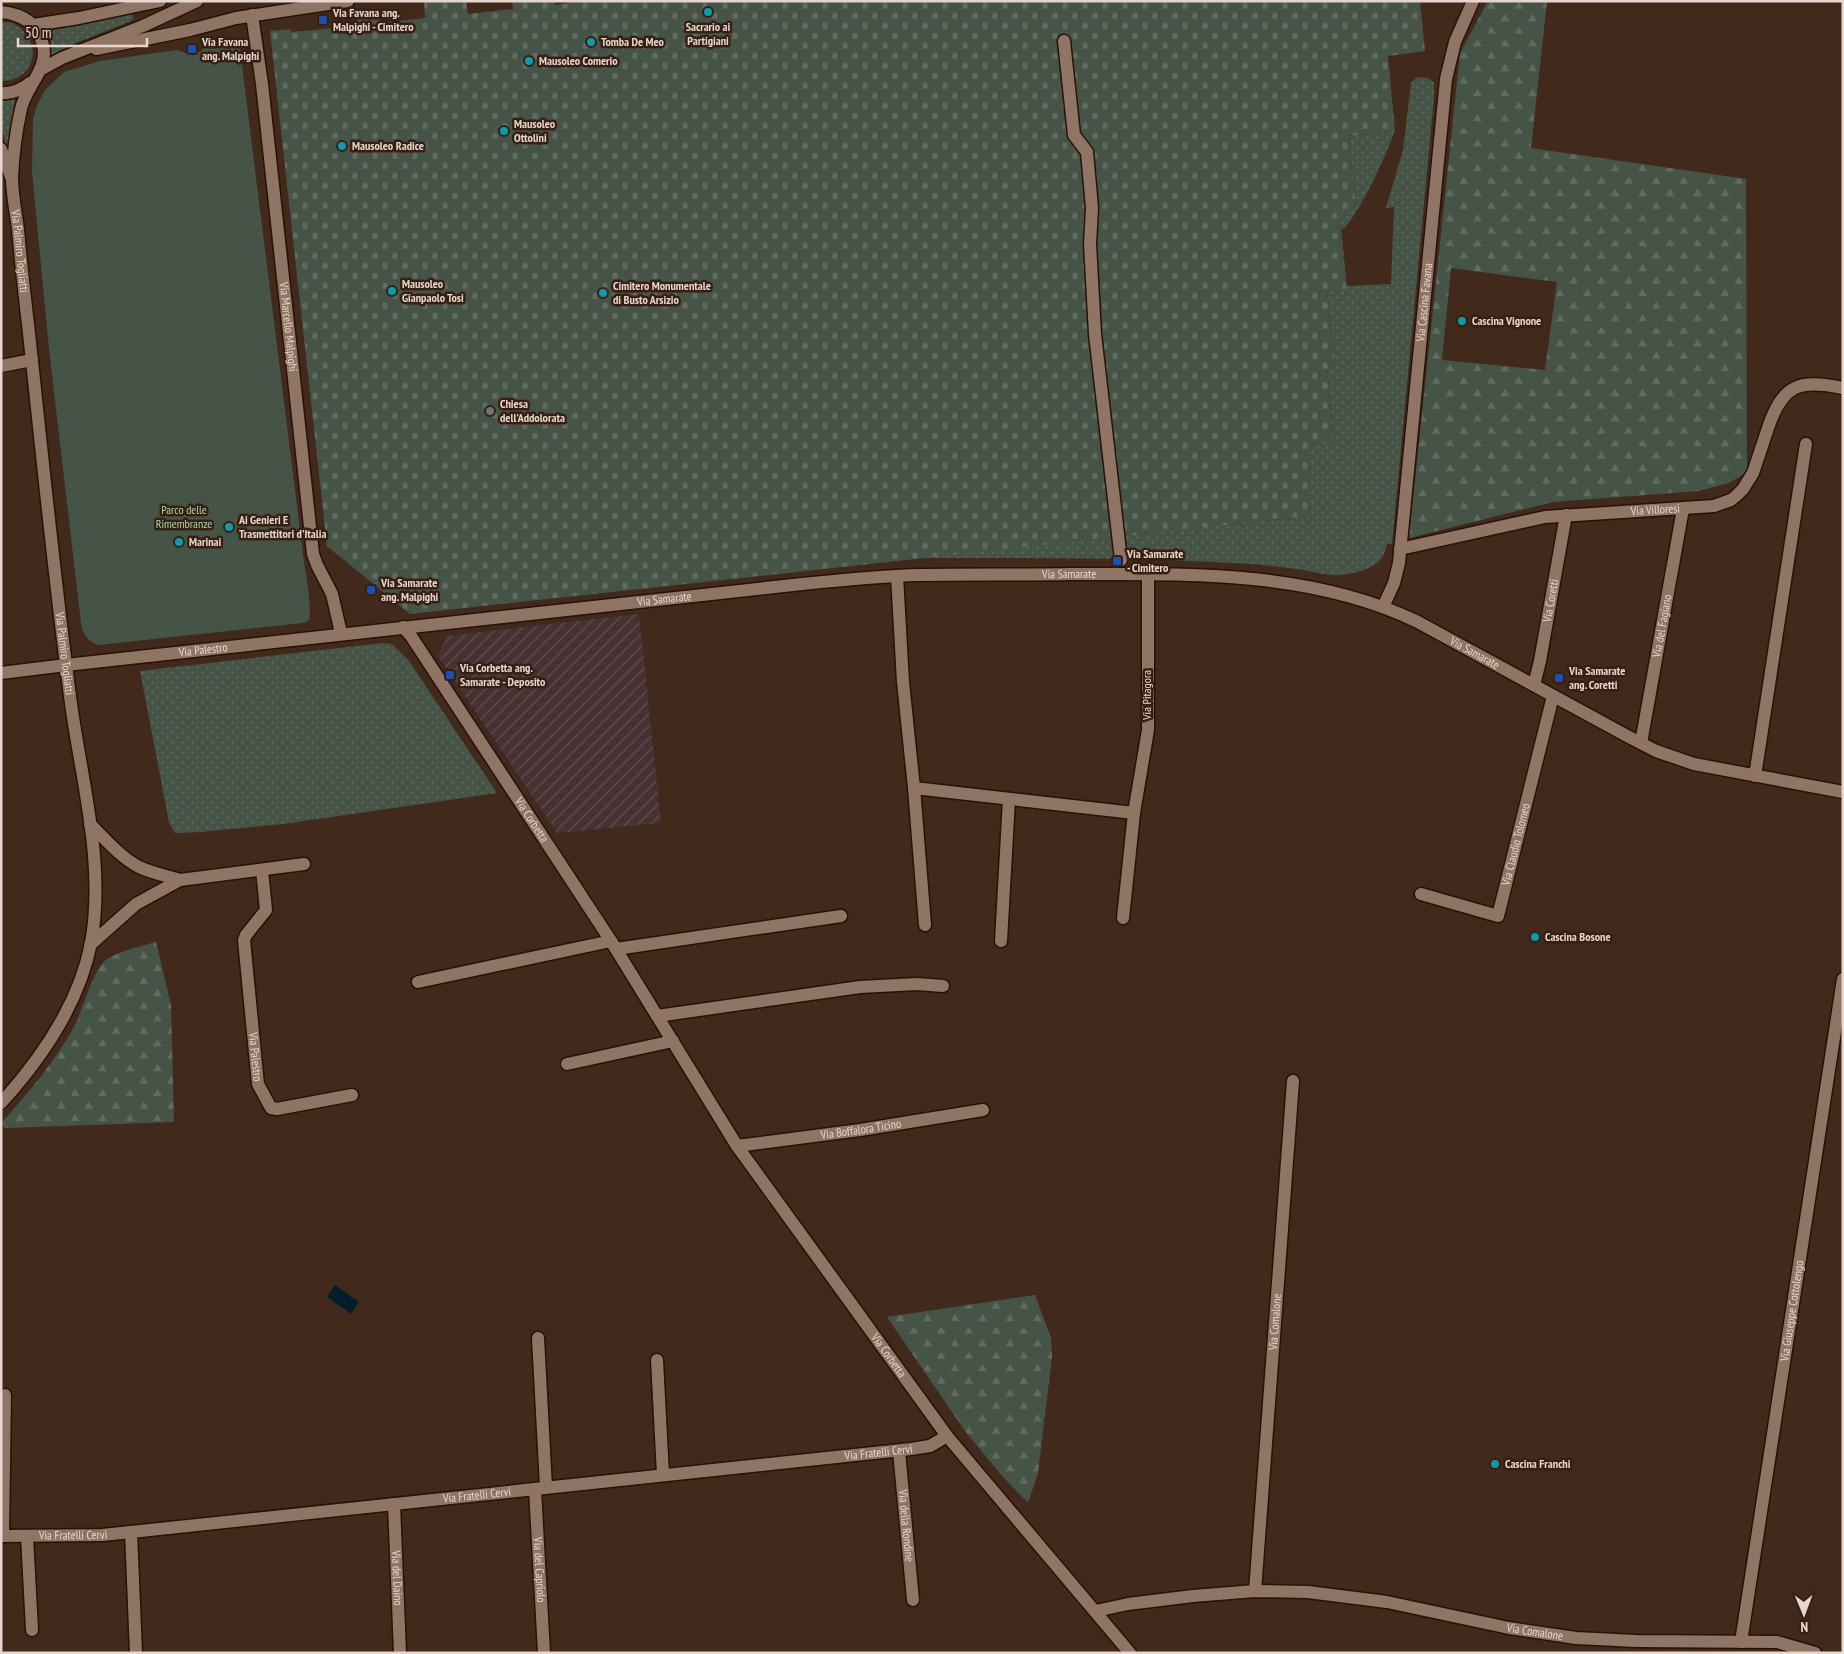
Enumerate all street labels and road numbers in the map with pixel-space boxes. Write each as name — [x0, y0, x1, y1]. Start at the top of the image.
street label: Via Palmiro Togliatti — [8, 208, 32, 293]
street label: Via Cascina Favana — [1412, 262, 1435, 343]
street label: Via Marcello Malpighi — [276, 280, 301, 372]
street label: Via Villoresi — [1629, 500, 1680, 518]
street label: Via Samarate — [1041, 566, 1096, 581]
street label: Via Coretti — [1539, 578, 1561, 624]
street label: Via Samarate — [635, 588, 692, 609]
street label: Via del Fagiano — [1648, 593, 1675, 660]
street label: Via Palmiro Togliatti — [52, 610, 78, 696]
street label: Via Samarate — [1447, 632, 1502, 672]
street label: Via Palestro — [177, 639, 228, 660]
street label: Via Pitagora — [1139, 670, 1154, 721]
street label: Via Corbetta — [511, 793, 552, 845]
street label: Via Claudio Tolomeo — [1498, 801, 1533, 888]
street label: Via Palestro — [246, 1031, 266, 1082]
street label: Via Boffalora Ticino — [819, 1115, 902, 1142]
street label: Via Giuseppe Cottolengo — [1776, 1259, 1807, 1363]
street label: Via Comalone — [1265, 1293, 1284, 1352]
street label: Via Corbetta — [868, 1329, 910, 1380]
street label: Via Fratelli Cervi — [843, 1441, 914, 1463]
street label: Via Fratelli Cervi — [441, 1484, 512, 1506]
street label: Via della Rondine — [896, 1488, 917, 1562]
street label: Via Fratelli Cervi — [38, 1527, 108, 1543]
street label: Via del Capriolo — [531, 1536, 549, 1603]
street label: Via del Daino — [389, 1549, 406, 1606]
street label: Via Comalone — [1505, 1620, 1564, 1643]

